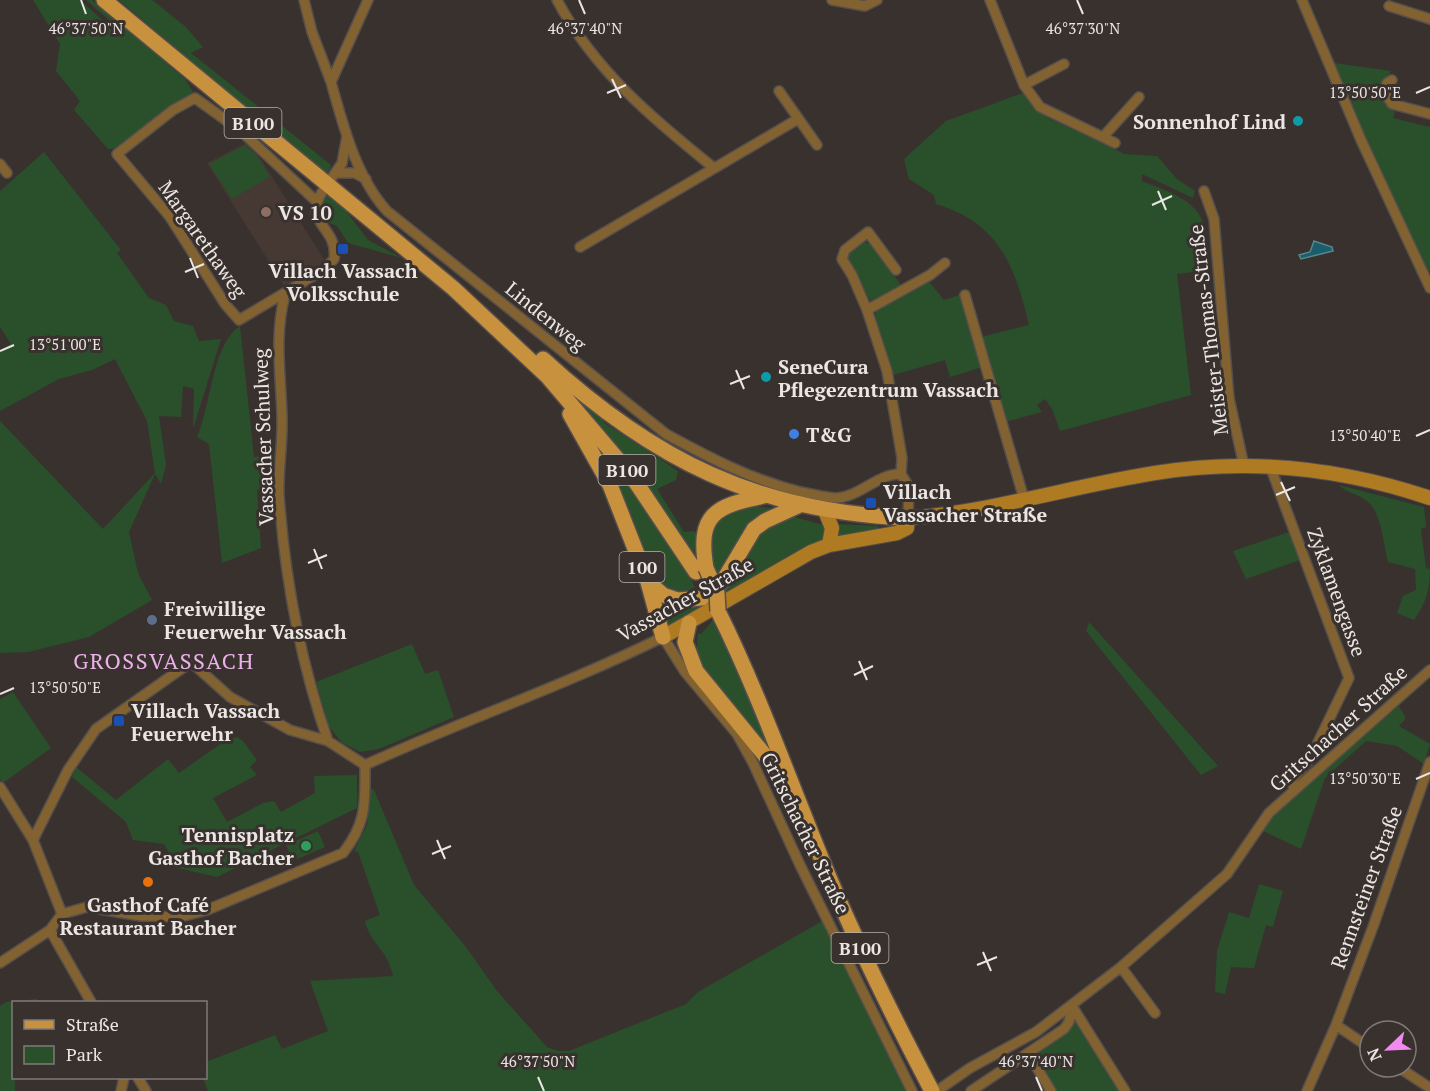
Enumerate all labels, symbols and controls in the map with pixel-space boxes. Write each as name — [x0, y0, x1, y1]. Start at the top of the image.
text: 46°37'50"N — [49, 18, 123, 38]
text: 46°37'40"N — [548, 18, 622, 38]
text: 46°37'30"N — [1046, 18, 1120, 38]
text: 13°50'50"E — [1329, 82, 1401, 102]
road number: B100 — [224, 108, 282, 138]
place label: Sonnenhof Lind — [1133, 108, 1286, 135]
marker: Sonnenhof Lind — [1291, 114, 1305, 128]
street label: Margarethaweg — [152, 175, 254, 304]
place label: VS 10 — [278, 199, 332, 226]
marker: VS 10 — [259, 205, 273, 219]
street label: Meister-Thomas-Straße — [1182, 223, 1234, 437]
marker: Villach Vassach Volksschule — [336, 242, 350, 256]
place label: Villach Vassach Volksschule — [268, 257, 418, 307]
street label: Lindenweg — [500, 275, 592, 357]
text: 13°51'00"E — [29, 334, 101, 354]
street label: Vassacher Schulweg — [246, 347, 280, 526]
place label: SeneCura Pflegezentrum Vassach — [778, 353, 999, 403]
marker: SeneCura Pflegezentrum Vassach — [759, 370, 773, 384]
place label: T&G — [806, 421, 851, 448]
text: 13°50'40"E — [1329, 425, 1401, 445]
marker: T&G — [787, 427, 801, 441]
road number: B100 — [598, 455, 656, 485]
place label: Villach Vassacher Straße — [883, 478, 1047, 528]
marker: Villach Vassacher Straße — [864, 496, 878, 510]
street label: Zyklamengasse — [1301, 524, 1373, 660]
street label: Vassacher Straße — [612, 550, 758, 648]
road number: 100 — [620, 552, 664, 582]
place label: Freiwillige Feuerwehr Vassach — [164, 595, 347, 645]
marker: Freiwillige Feuerwehr Vassach — [145, 613, 159, 627]
district label: GROSSVASSACH — [73, 646, 255, 675]
street label: Gritschacher Straße — [1263, 659, 1413, 797]
text: 13°50'50"E — [29, 677, 101, 697]
place label: Villach Vassach Feuerwehr — [131, 697, 280, 747]
marker: Villach Vassach Feuerwehr — [112, 714, 126, 728]
street label: Gritschacher Straße — [755, 747, 857, 919]
text: 13°50'30"E — [1329, 768, 1401, 788]
street label: Rennsteiner Straße — [1324, 802, 1408, 972]
place label: Tennisplatz Gasthof Bacher — [148, 821, 294, 871]
marker: Tennisplatz Gasthof Bacher — [299, 839, 313, 853]
marker: Gasthof Café Restaurant Bacher — [141, 875, 155, 889]
place label: Gasthof Café Restaurant Bacher — [60, 891, 237, 941]
road number: B100 — [832, 933, 888, 963]
legend — [12, 1001, 207, 1079]
text: Straße — [66, 1012, 119, 1036]
north arrow — [1358, 1019, 1418, 1079]
text: Park — [66, 1042, 103, 1066]
text: N — [1362, 1045, 1387, 1065]
text: 46°37'50"N — [501, 1051, 575, 1071]
text: 46°37'40"N — [999, 1051, 1073, 1071]

